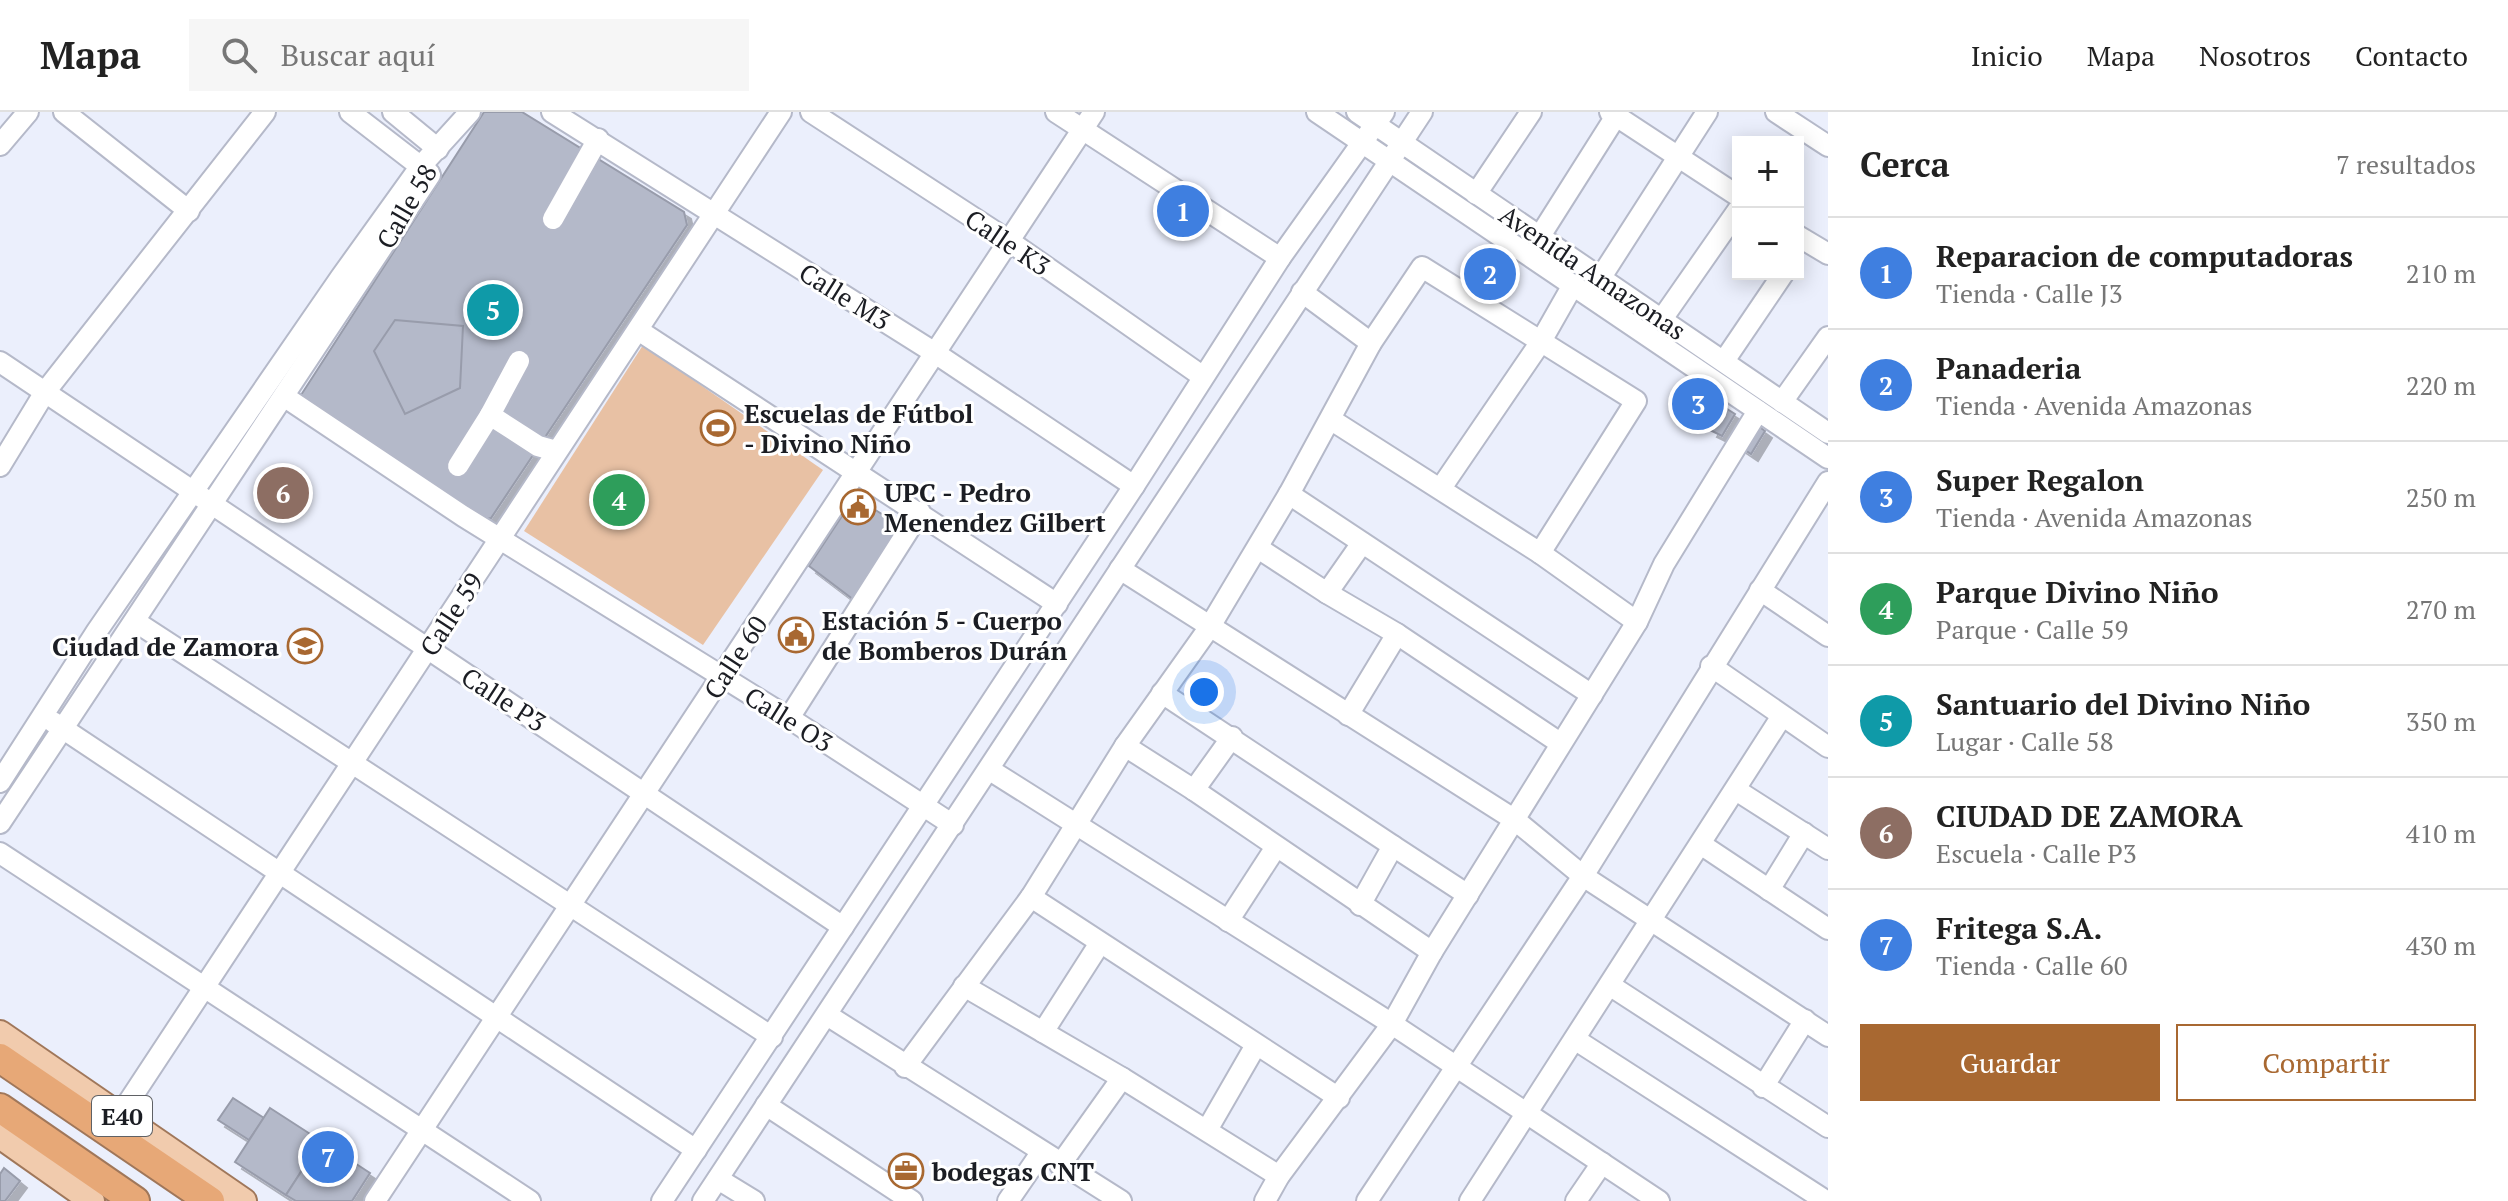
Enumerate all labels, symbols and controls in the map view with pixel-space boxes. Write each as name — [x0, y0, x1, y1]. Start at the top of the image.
search box — [189, 19, 749, 91]
text: Mapa — [40, 30, 141, 80]
icon: search — [217, 33, 261, 77]
text: Buscar aquí — [281, 35, 435, 75]
text: Inicio — [1971, 37, 2043, 74]
text: Mapa — [2087, 37, 2155, 74]
text: Nosotros — [2199, 37, 2311, 74]
text: Contacto — [2355, 37, 2468, 74]
map controls — [1732, 136, 1804, 280]
button: + — [1732, 136, 1804, 208]
text: Cerca — [1860, 142, 1950, 187]
text: 7 resultados — [2336, 147, 2476, 181]
street label: Calle 58 — [368, 157, 444, 255]
pin: 1 — [1157, 181, 1209, 241]
street label: Avenida Amazonas — [1493, 197, 1693, 347]
street label: Calle K3 — [959, 201, 1057, 283]
button: − — [1732, 208, 1804, 280]
text: Reparacion de computadoras — [1936, 236, 2353, 276]
pin: 2 — [1464, 244, 1516, 304]
street label: Calle M3 — [793, 255, 897, 337]
text: 1 — [1879, 256, 1893, 290]
text: 210 m — [2406, 256, 2476, 290]
text: Tienda · Calle J3 — [1936, 276, 2123, 310]
pin: 5 — [467, 280, 519, 340]
text: Panaderia — [1936, 348, 2081, 388]
text: 2 — [1879, 368, 1893, 402]
text: 220 m — [2406, 368, 2476, 402]
pin: 3 — [1672, 374, 1724, 434]
text: Tienda · Avenida Amazonas — [1936, 388, 2253, 422]
place label: Escuelas de Fútbol - Divino Niño — [744, 396, 973, 460]
sports icon: Escuelas de Fútbol - Divino Niño — [699, 409, 737, 447]
text: Super Regalon — [1936, 460, 2144, 500]
pin: 6 — [257, 463, 309, 523]
pin: 4 — [593, 470, 645, 530]
place label: UPC - Pedro Menendez Gilbert — [884, 475, 1107, 539]
text: 3 — [1879, 480, 1893, 514]
text: 250 m — [2406, 480, 2476, 514]
public building icon: UPC - Pedro Menendez Gilbert — [839, 488, 877, 526]
text: Tienda · Avenida Amazonas — [1936, 500, 2253, 534]
street label: Calle 59 — [412, 566, 490, 662]
text: Parque Divino Niño — [1936, 572, 2218, 612]
text: 4 — [1879, 592, 1893, 626]
text: 270 m — [2406, 592, 2476, 626]
place label: Estación 5 - Cuerpo de Bomberos Durán — [822, 603, 1068, 667]
street label: Calle 60 — [696, 609, 774, 705]
text: Parque · Calle 59 — [1936, 612, 2128, 646]
public building icon: Estación 5 - Cuerpo de Bomberos Durán — [777, 616, 815, 654]
school or university icon: Ciudad de Zamora — [286, 627, 324, 665]
place label: Ciudad de Zamora — [52, 629, 280, 663]
street label: Calle P3 — [455, 659, 553, 739]
your location — [1184, 672, 1224, 712]
street label: Calle O3 — [738, 679, 840, 759]
text: Santuario del Divino Niño — [1936, 684, 2310, 724]
text: 5 — [1879, 704, 1893, 738]
text: 350 m — [2406, 704, 2476, 738]
text: Lugar · Calle 58 — [1936, 724, 2114, 758]
text: CIUDAD DE ZAMORA — [1936, 796, 2243, 836]
text: 6 — [1879, 816, 1893, 850]
text: 410 m — [2406, 816, 2476, 850]
text: Escuela · Calle P3 — [1936, 836, 2137, 870]
text: Fritega S.A. — [1936, 908, 2102, 948]
text: 7 — [1879, 928, 1893, 962]
text: 430 m — [2406, 928, 2476, 962]
text: Tienda · Calle 60 — [1936, 948, 2128, 982]
button: Guardar — [1860, 1024, 2160, 1101]
button: Compartir — [2176, 1024, 2476, 1101]
road number: E40 — [92, 1096, 152, 1136]
pin: 7 — [302, 1127, 354, 1187]
office icon: bodegas CNT — [887, 1152, 925, 1190]
place label: bodegas CNT — [931, 1154, 1094, 1188]

